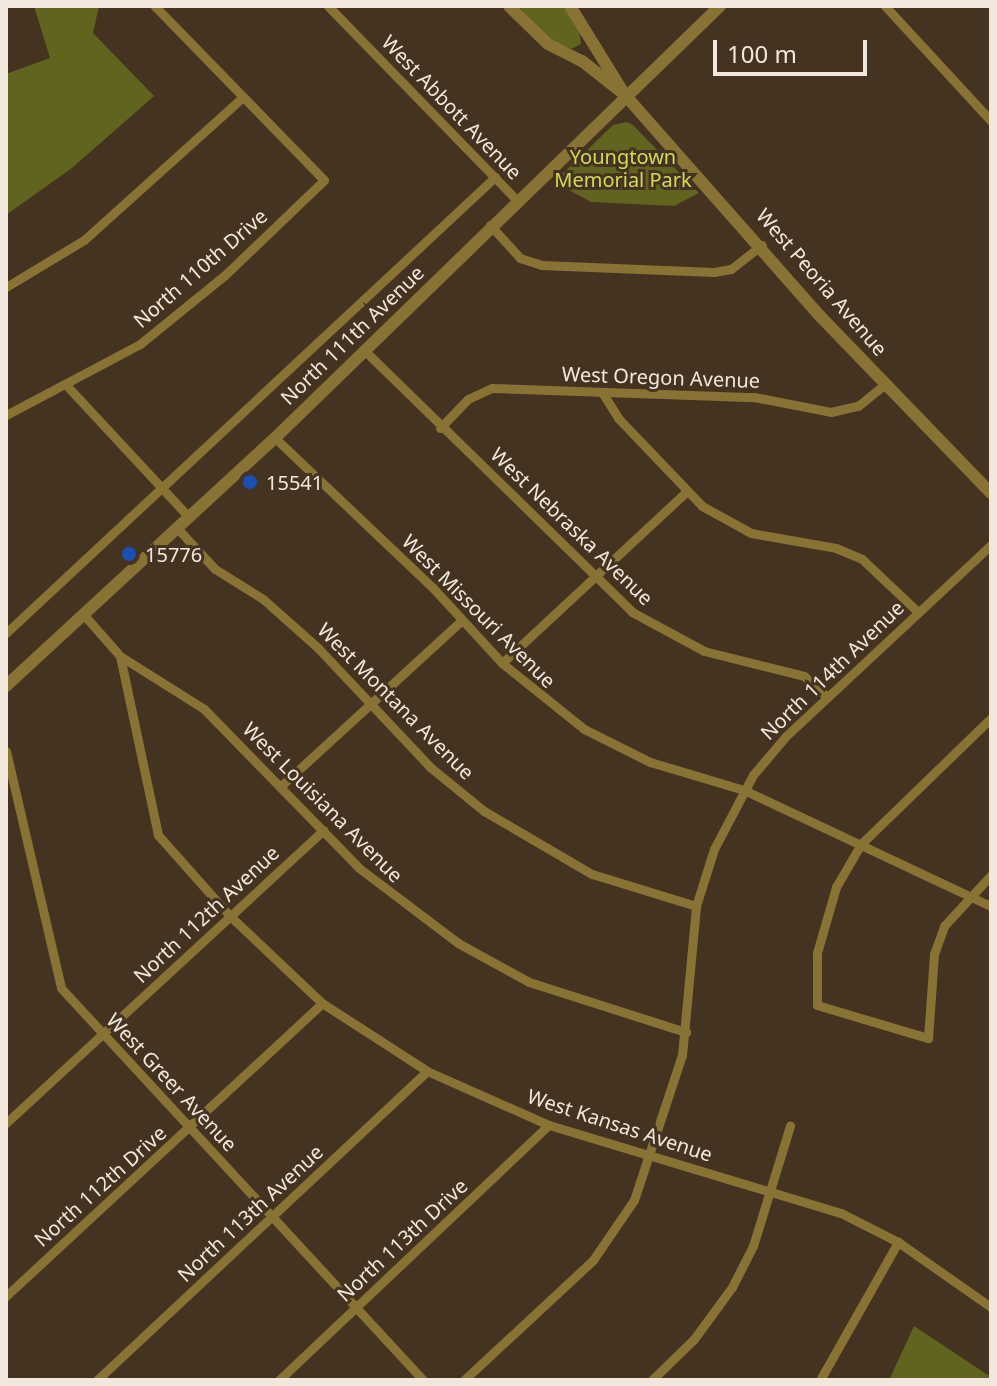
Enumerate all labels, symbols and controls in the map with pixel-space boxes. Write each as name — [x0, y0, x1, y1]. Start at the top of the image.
scale bar — [717, 24, 871, 74]
street label: West Abbott Avenue — [377, 30, 527, 184]
text: 100 m — [727, 37, 797, 70]
park label: Youngtown Memorial Park — [554, 144, 692, 191]
street label: North 110th Drive — [128, 204, 272, 332]
street label: West Peoria Avenue — [752, 204, 892, 360]
street label: North 111th Avenue — [275, 260, 429, 410]
street label: West Oregon Avenue — [561, 362, 761, 392]
street label: West Nebraska Avenue — [486, 442, 658, 610]
place label: 15541 — [266, 470, 323, 494]
marker: 15541 — [241, 473, 259, 491]
street label: West Missouri Avenue — [397, 529, 561, 693]
place label: 15776 — [145, 542, 202, 566]
marker: 15776 — [120, 545, 138, 563]
street label: North 114th Avenue — [755, 595, 909, 745]
street label: West Montana Avenue — [313, 618, 479, 784]
street label: West Louisiana Avenue — [238, 717, 408, 887]
street label: North 112th Avenue — [128, 841, 284, 987]
street label: West Greer Avenue — [102, 1008, 242, 1156]
street label: West Kansas Avenue — [524, 1084, 716, 1166]
street label: North 112th Drive — [29, 1121, 171, 1251]
street label: North 113th Avenue — [172, 1140, 328, 1286]
street label: North 113th Drive — [332, 1174, 472, 1306]

